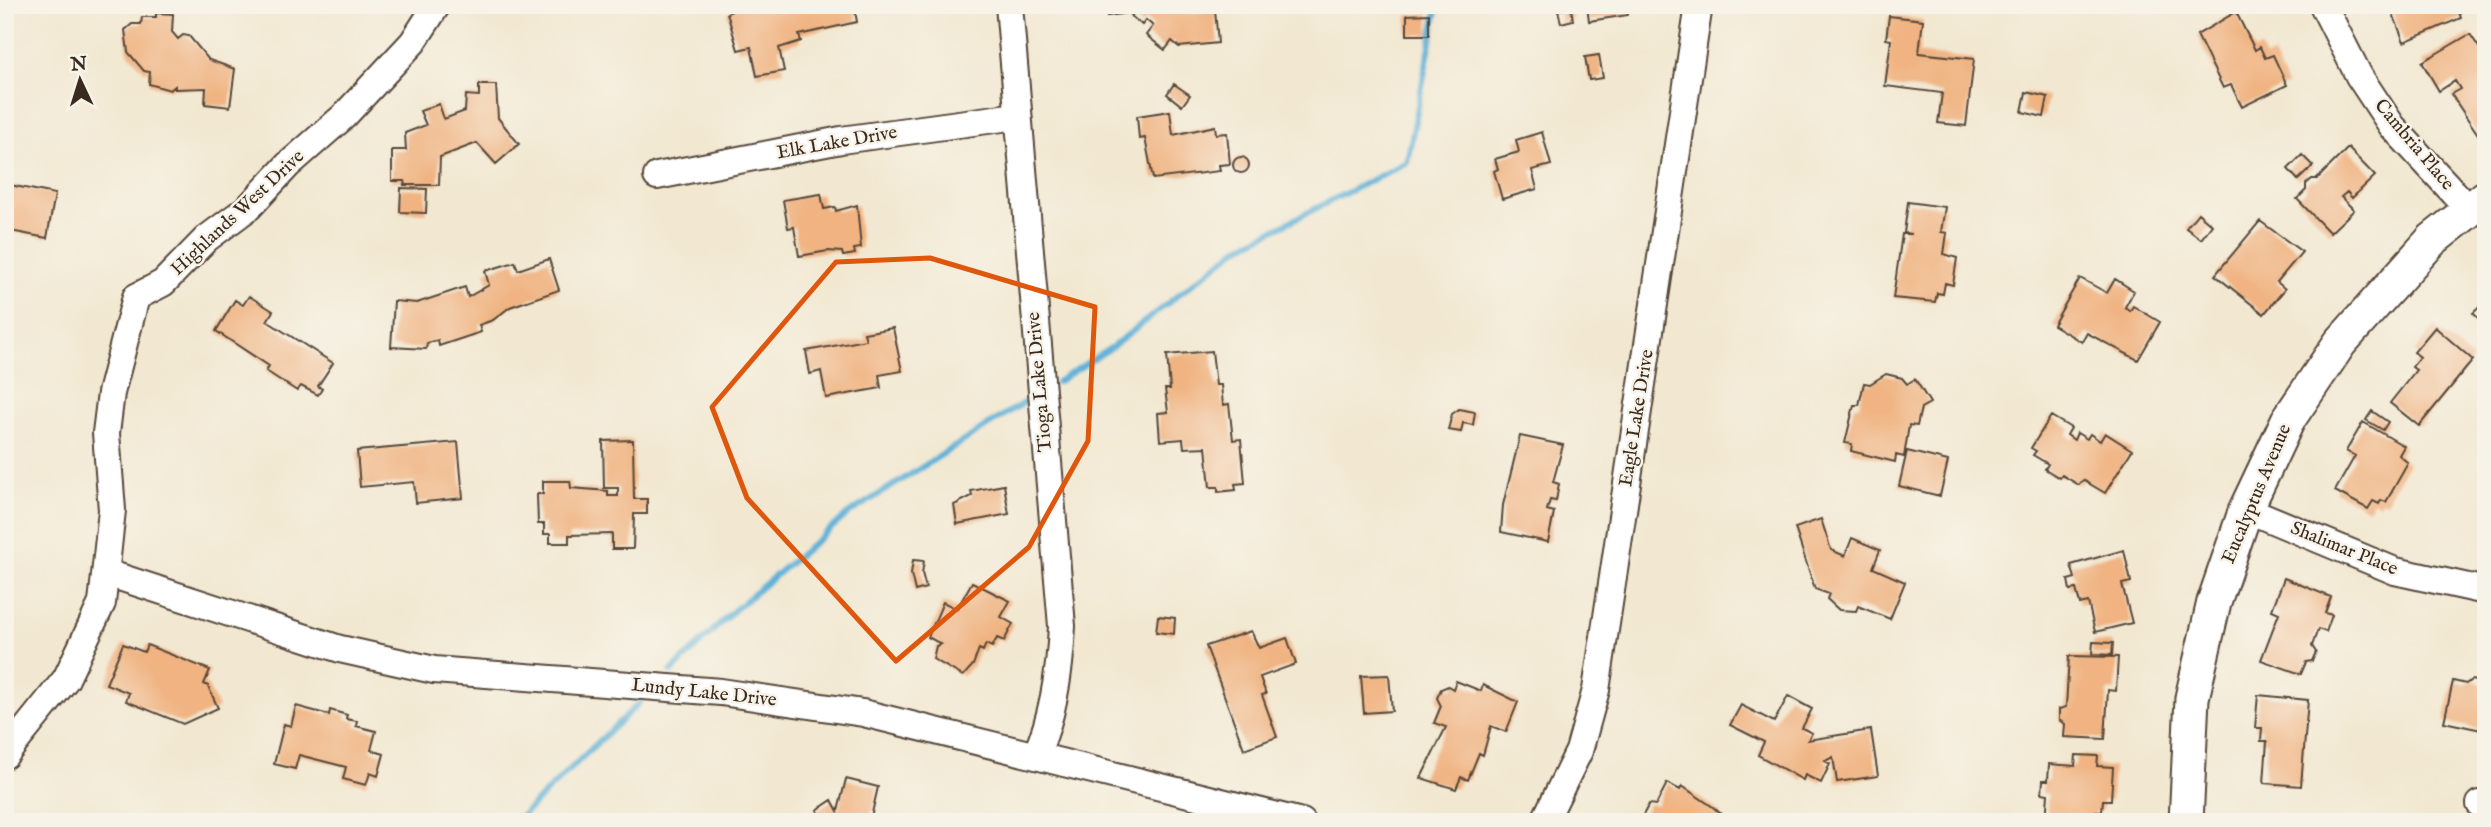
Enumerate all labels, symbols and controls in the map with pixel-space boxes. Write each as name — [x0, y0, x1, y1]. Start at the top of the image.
north arrow — [46, 46, 116, 116]
text: N — [69, 52, 89, 78]
street label: Cambria Place — [2369, 94, 2459, 196]
street label: Elk Lake Drive — [775, 121, 899, 165]
street label: Highlands West Drive — [166, 145, 310, 281]
street label: Tioga Lake Drive — [1022, 311, 1058, 453]
street label: Eagle Lake Drive — [1614, 347, 1660, 488]
street label: Eucalyptus Avenue — [2217, 420, 2297, 567]
street label: Shalimar Place — [2287, 517, 2401, 582]
street label: Lundy Lake Drive — [630, 673, 778, 713]

